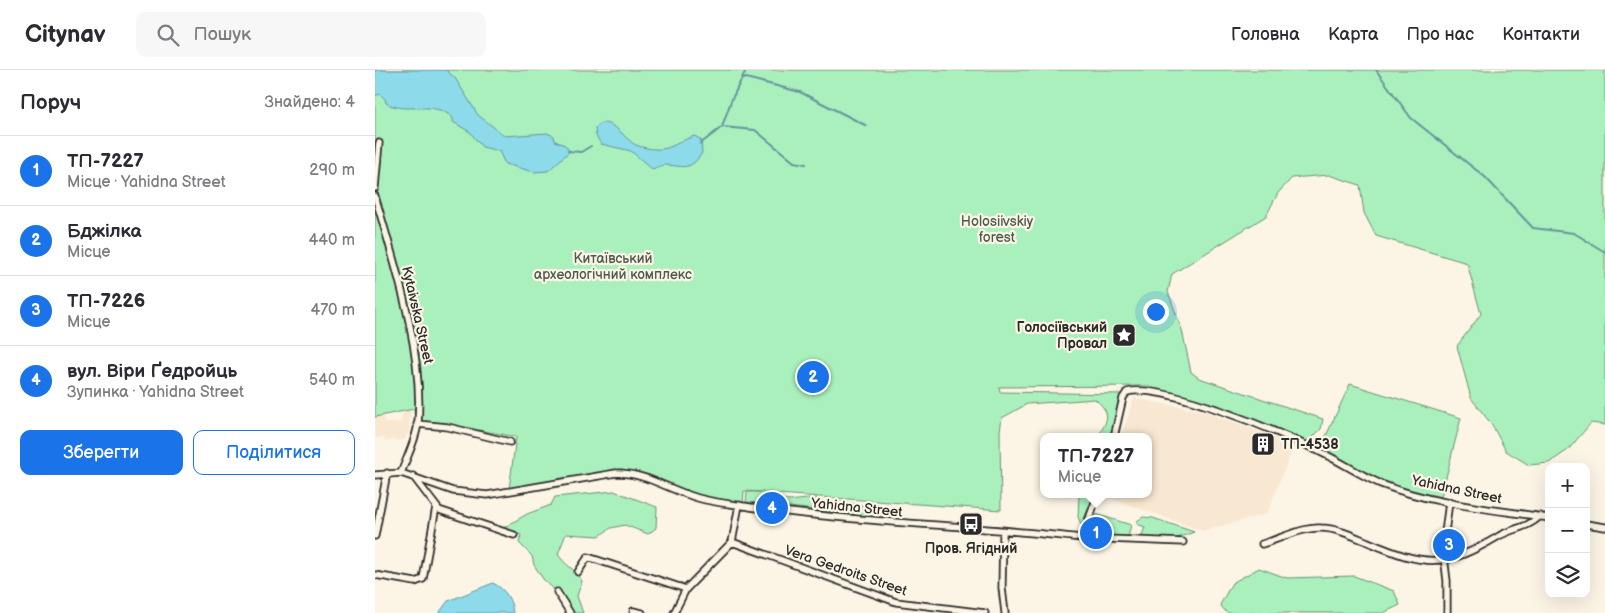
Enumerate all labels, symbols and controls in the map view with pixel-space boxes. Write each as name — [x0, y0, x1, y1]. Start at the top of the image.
search box — [136, 12, 486, 57]
text: Citynav — [25, 20, 106, 49]
icon: search — [154, 21, 182, 49]
text: Пошук — [194, 23, 251, 46]
text: Головна — [1231, 24, 1300, 45]
text: Карта — [1328, 24, 1379, 45]
text: Про нас — [1407, 24, 1474, 45]
text: Контакти — [1502, 24, 1580, 45]
text: Поруч — [20, 90, 81, 115]
text: Знайдено: 4 — [265, 93, 355, 112]
text: ТП-7227 — [67, 150, 144, 173]
text: 1 — [33, 161, 39, 180]
text: 290 m — [309, 161, 355, 180]
text: Місце · Yahidna Street — [67, 173, 226, 192]
park label: Holosiivskiy forest — [961, 213, 1034, 246]
text: Бджілка — [67, 220, 142, 243]
text: 2 — [31, 231, 41, 250]
text: 440 m — [309, 231, 355, 250]
text: Місце — [67, 243, 111, 262]
park label: Китаївський археологічний комплекс — [534, 250, 692, 283]
street label: Kytaivska Street — [398, 265, 437, 366]
text: ТП-7226 — [67, 290, 145, 313]
your location — [1143, 299, 1169, 325]
text: 3 — [31, 301, 41, 320]
text: 470 m — [310, 301, 355, 320]
text: Місце — [67, 313, 111, 332]
place label: Голосіївський Провал — [1017, 319, 1107, 352]
place icon: Голосіївський Провал — [1111, 322, 1137, 348]
pin: 2 — [797, 358, 829, 396]
text: вул. Віри Ґедройць — [67, 360, 237, 383]
text: 4 — [31, 371, 41, 390]
text: 540 m — [309, 371, 355, 390]
text: Зупинка · Yahidna Street — [67, 383, 244, 402]
button: Зберегти — [20, 430, 183, 475]
button: Поділитися — [193, 430, 355, 475]
building icon: ТП-4538 — [1250, 431, 1276, 457]
popup — [1040, 433, 1152, 498]
place label: ТП-4538 — [1281, 436, 1339, 453]
text: ТП-7227 — [1058, 445, 1134, 468]
map controls — [1545, 463, 1590, 598]
button: + — [1545, 463, 1590, 508]
text: Місце — [1058, 468, 1101, 487]
street label: Yahidna Street — [1409, 471, 1504, 507]
pin: 4 — [756, 489, 788, 527]
street label: Yahidna Street — [809, 494, 904, 521]
button: − — [1545, 508, 1590, 553]
bus stop icon: Пров. Ягідний — [958, 511, 984, 537]
pin: 1 — [1080, 514, 1112, 552]
pin: 3 — [1433, 526, 1465, 564]
place label: Пров. Ягідний — [925, 540, 1017, 557]
street label: Vera Gedroits Street — [782, 542, 910, 600]
button: layers — [1545, 553, 1590, 598]

